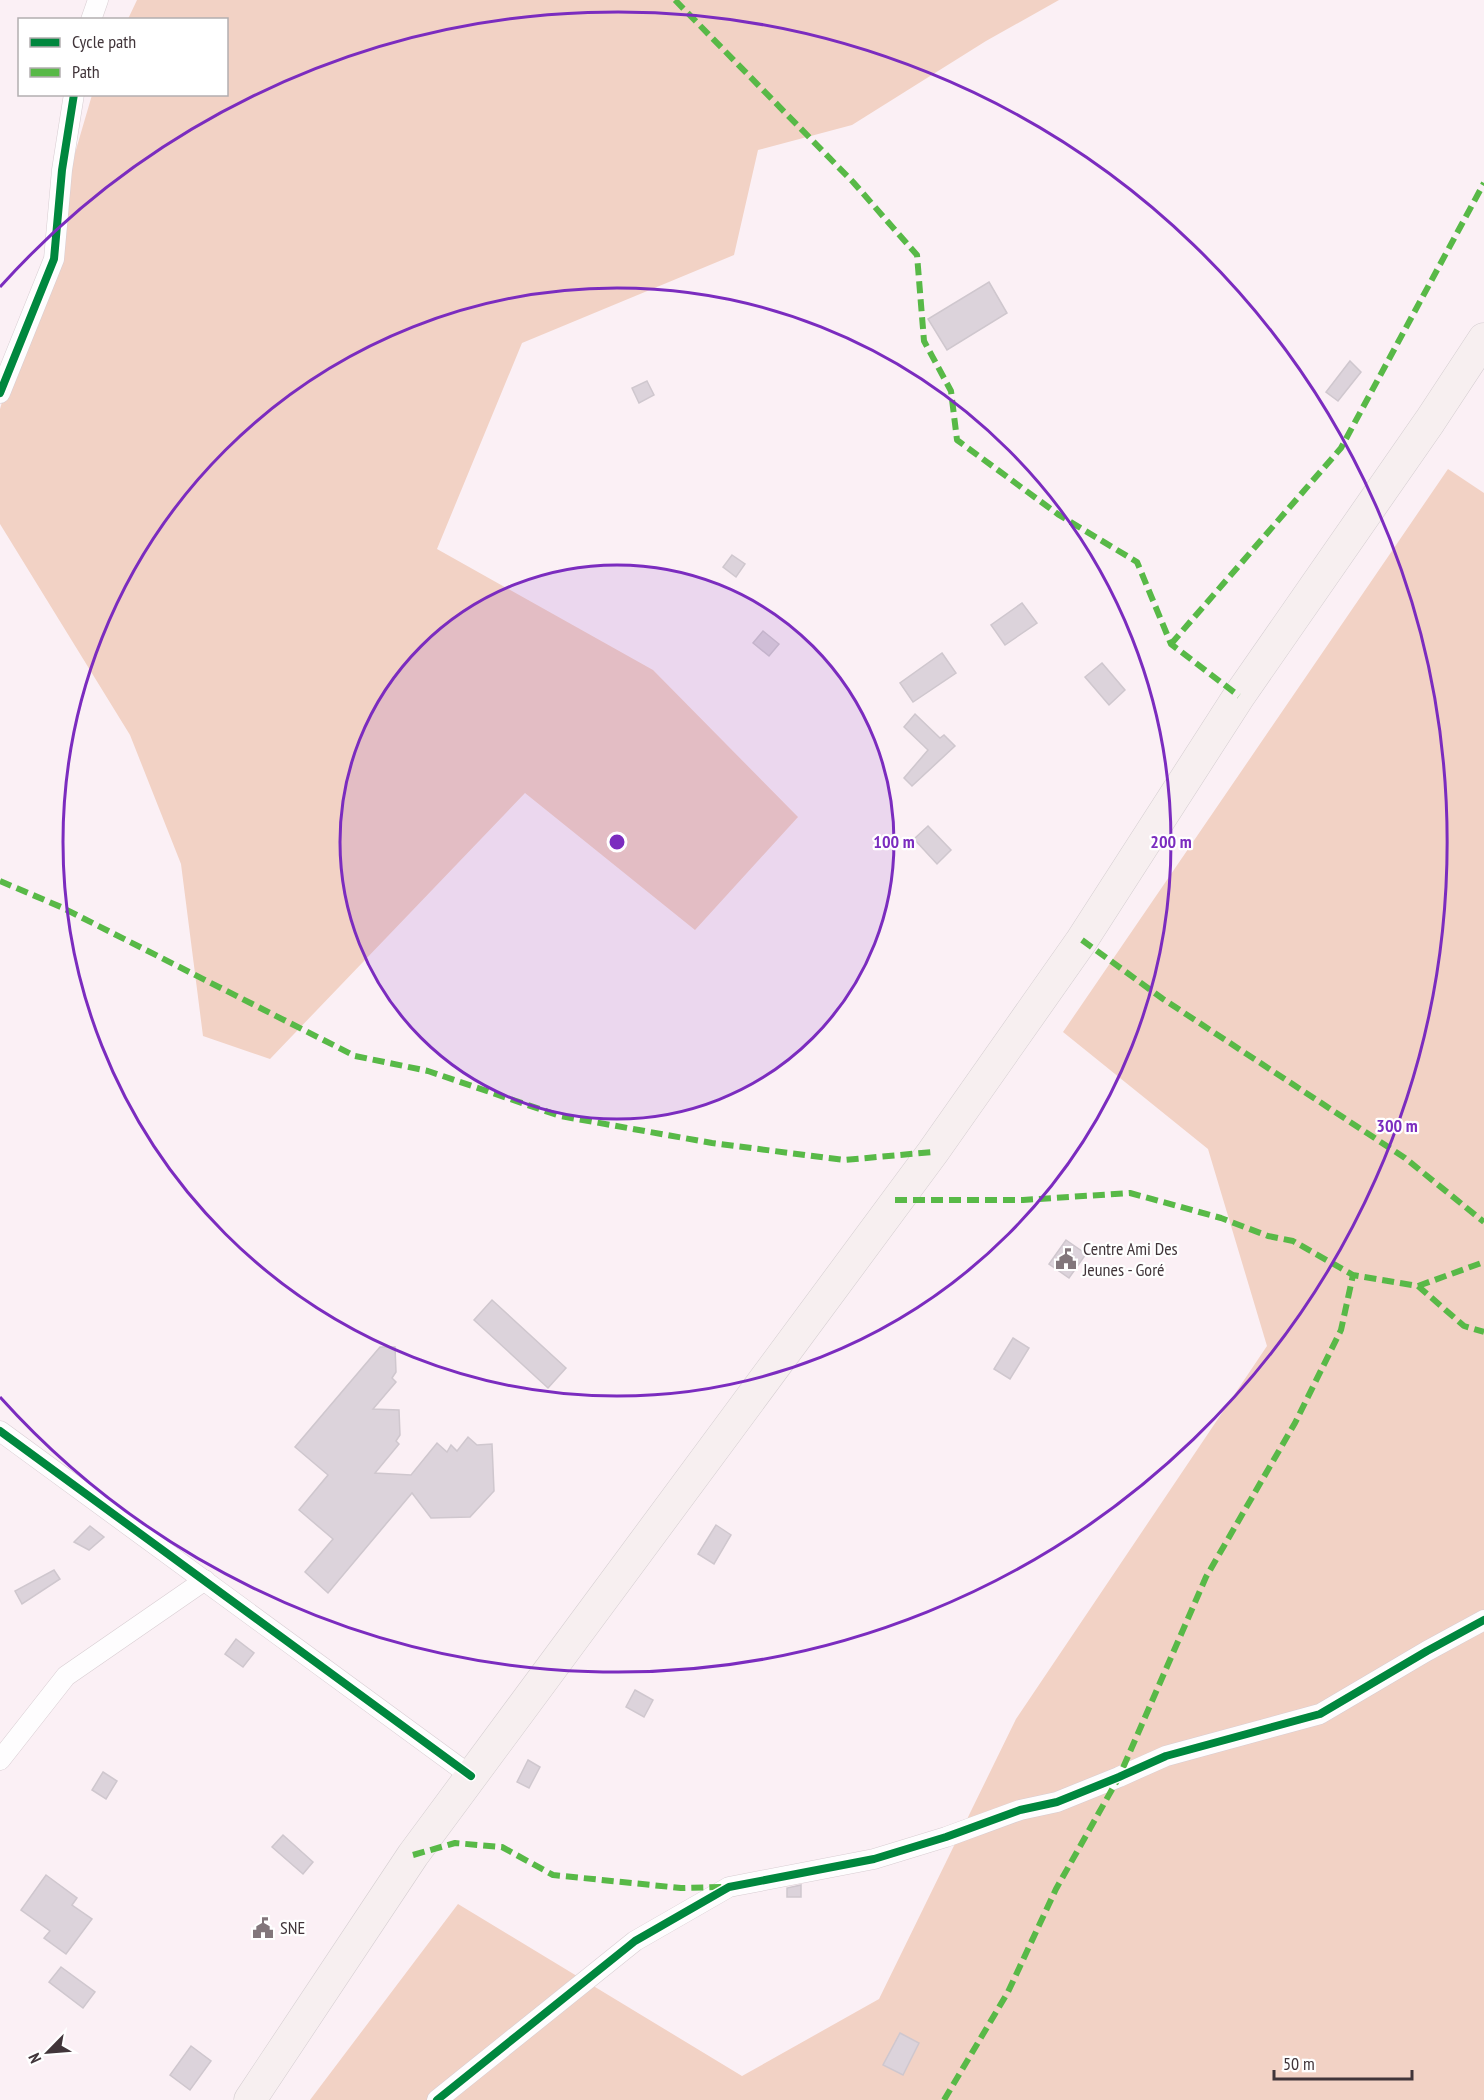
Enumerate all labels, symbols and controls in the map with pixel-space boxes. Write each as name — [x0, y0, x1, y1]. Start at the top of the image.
legend — [18, 18, 228, 96]
text: Cycle path — [72, 30, 136, 53]
text: Path — [72, 60, 100, 83]
text: 100 m — [873, 830, 915, 853]
text: 200 m — [1150, 830, 1192, 853]
centre of rings — [607, 832, 627, 852]
text: 300 m — [1376, 1114, 1418, 1137]
place label: Centre Ami Des Jeunes - Goré — [1082, 1237, 1178, 1281]
public building icon: Centre Ami Des Jeunes - Goré — [1054, 1247, 1078, 1271]
public building icon: SNE — [251, 1916, 275, 1940]
place label: SNE — [280, 1916, 305, 1939]
north arrow — [18, 2022, 78, 2082]
scale bar — [1274, 2043, 1412, 2081]
text: N — [24, 2050, 45, 2066]
text: 50 m — [1283, 2052, 1315, 2075]

